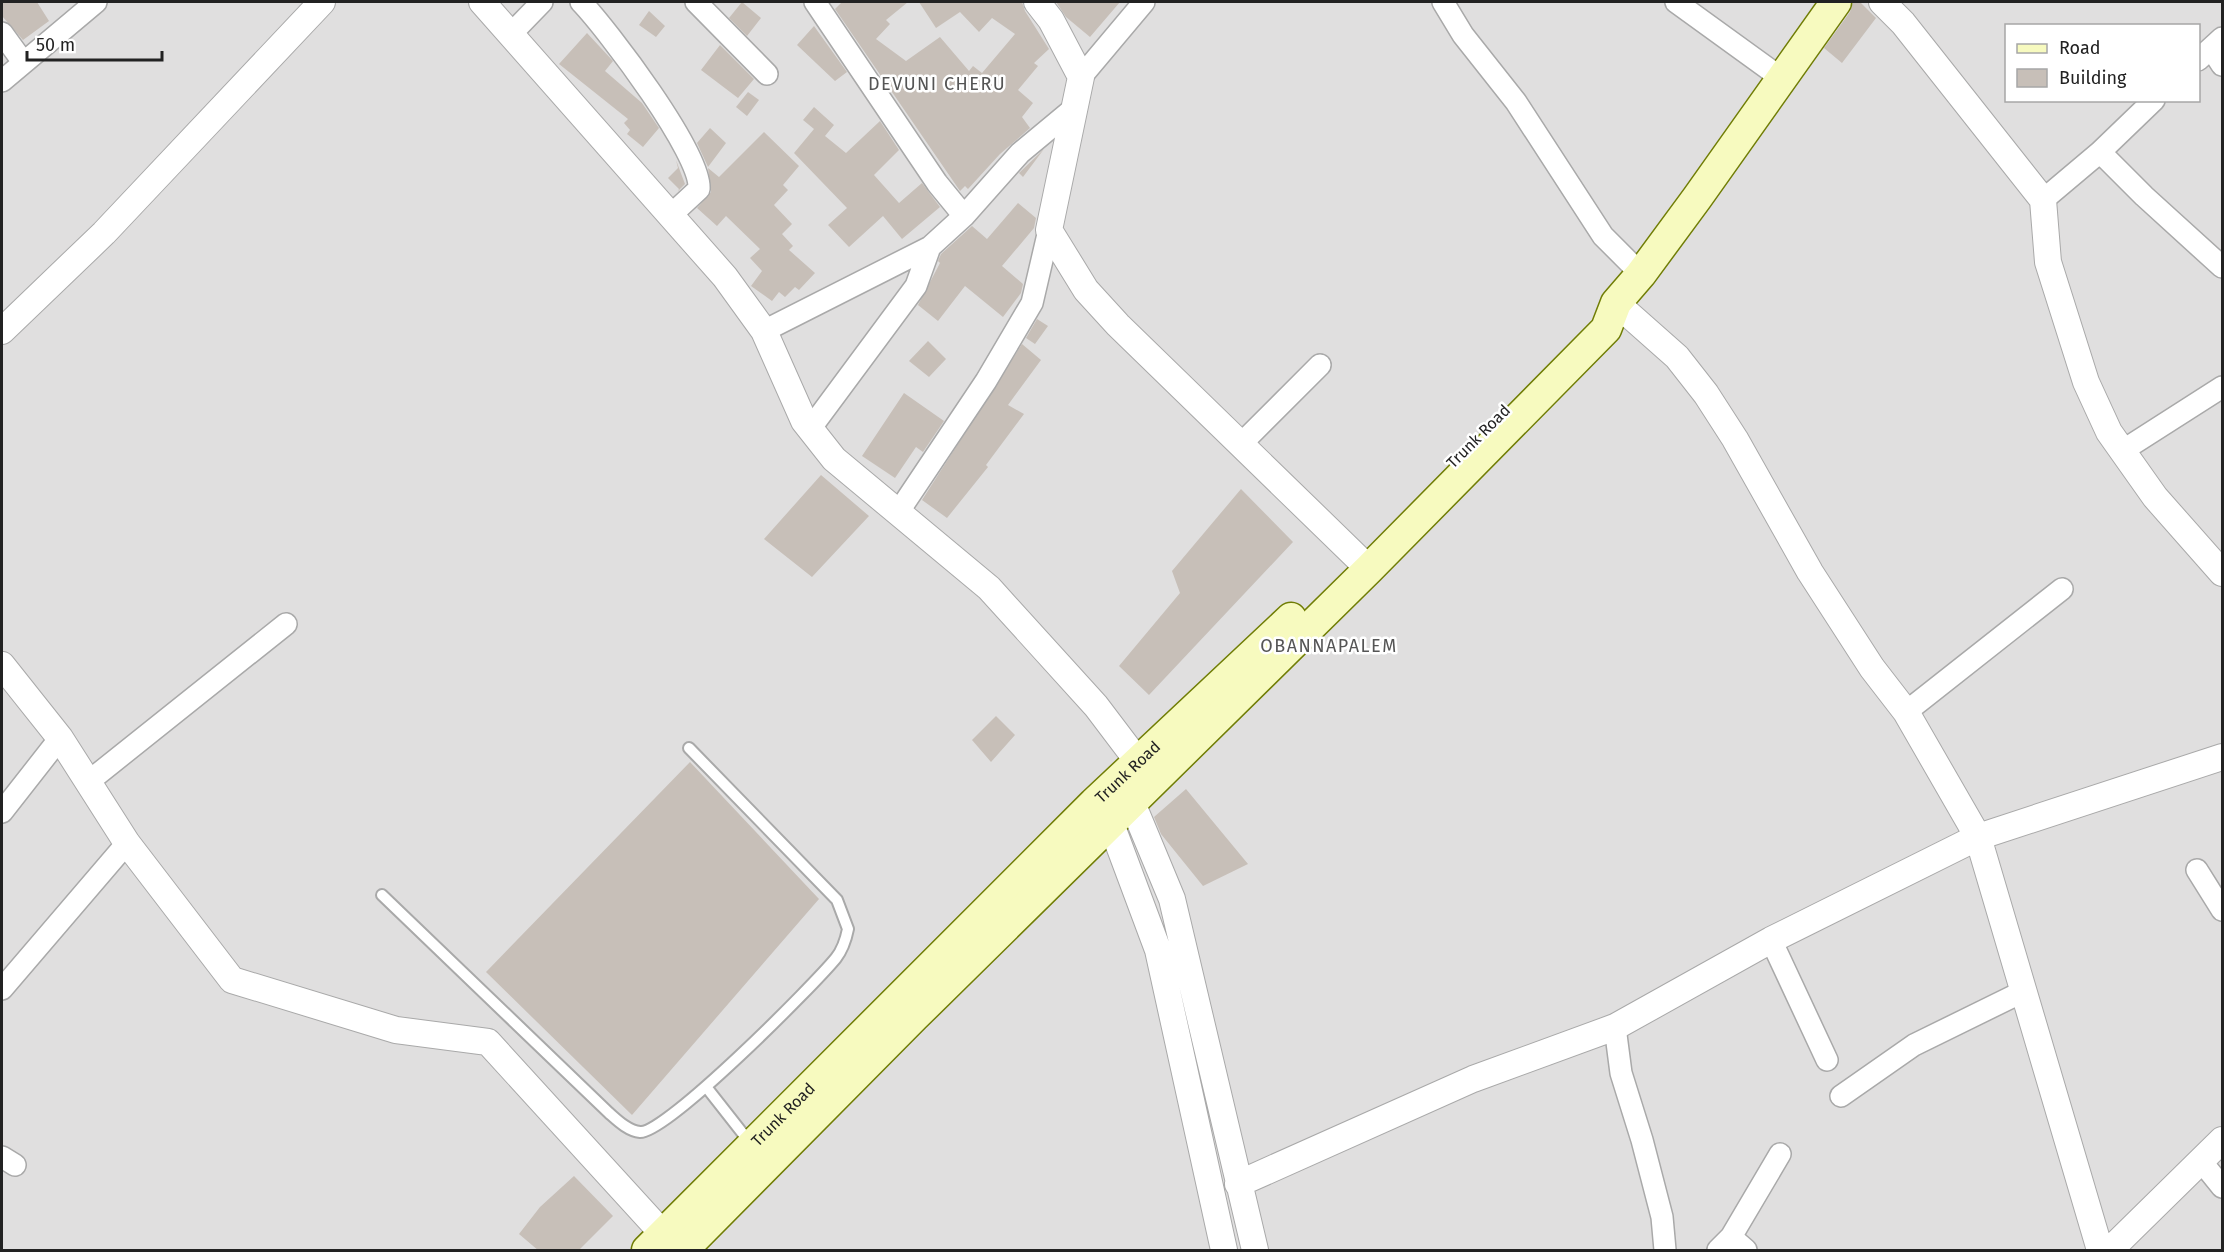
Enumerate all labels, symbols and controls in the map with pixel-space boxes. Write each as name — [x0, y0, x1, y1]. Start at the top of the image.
scale bar — [27, 24, 162, 62]
legend — [2005, 24, 2200, 102]
text: 50 m — [36, 34, 75, 56]
text: Road — [2059, 37, 2101, 59]
text: Building — [2059, 67, 2127, 89]
district label: DEVUNI CHERU — [868, 73, 1006, 95]
street label: Trunk Road — [1443, 401, 1514, 472]
district label: OBANNAPALEM — [1260, 635, 1398, 657]
street label: Trunk Road — [1091, 737, 1164, 807]
street label: Trunk Road — [747, 1079, 819, 1150]

